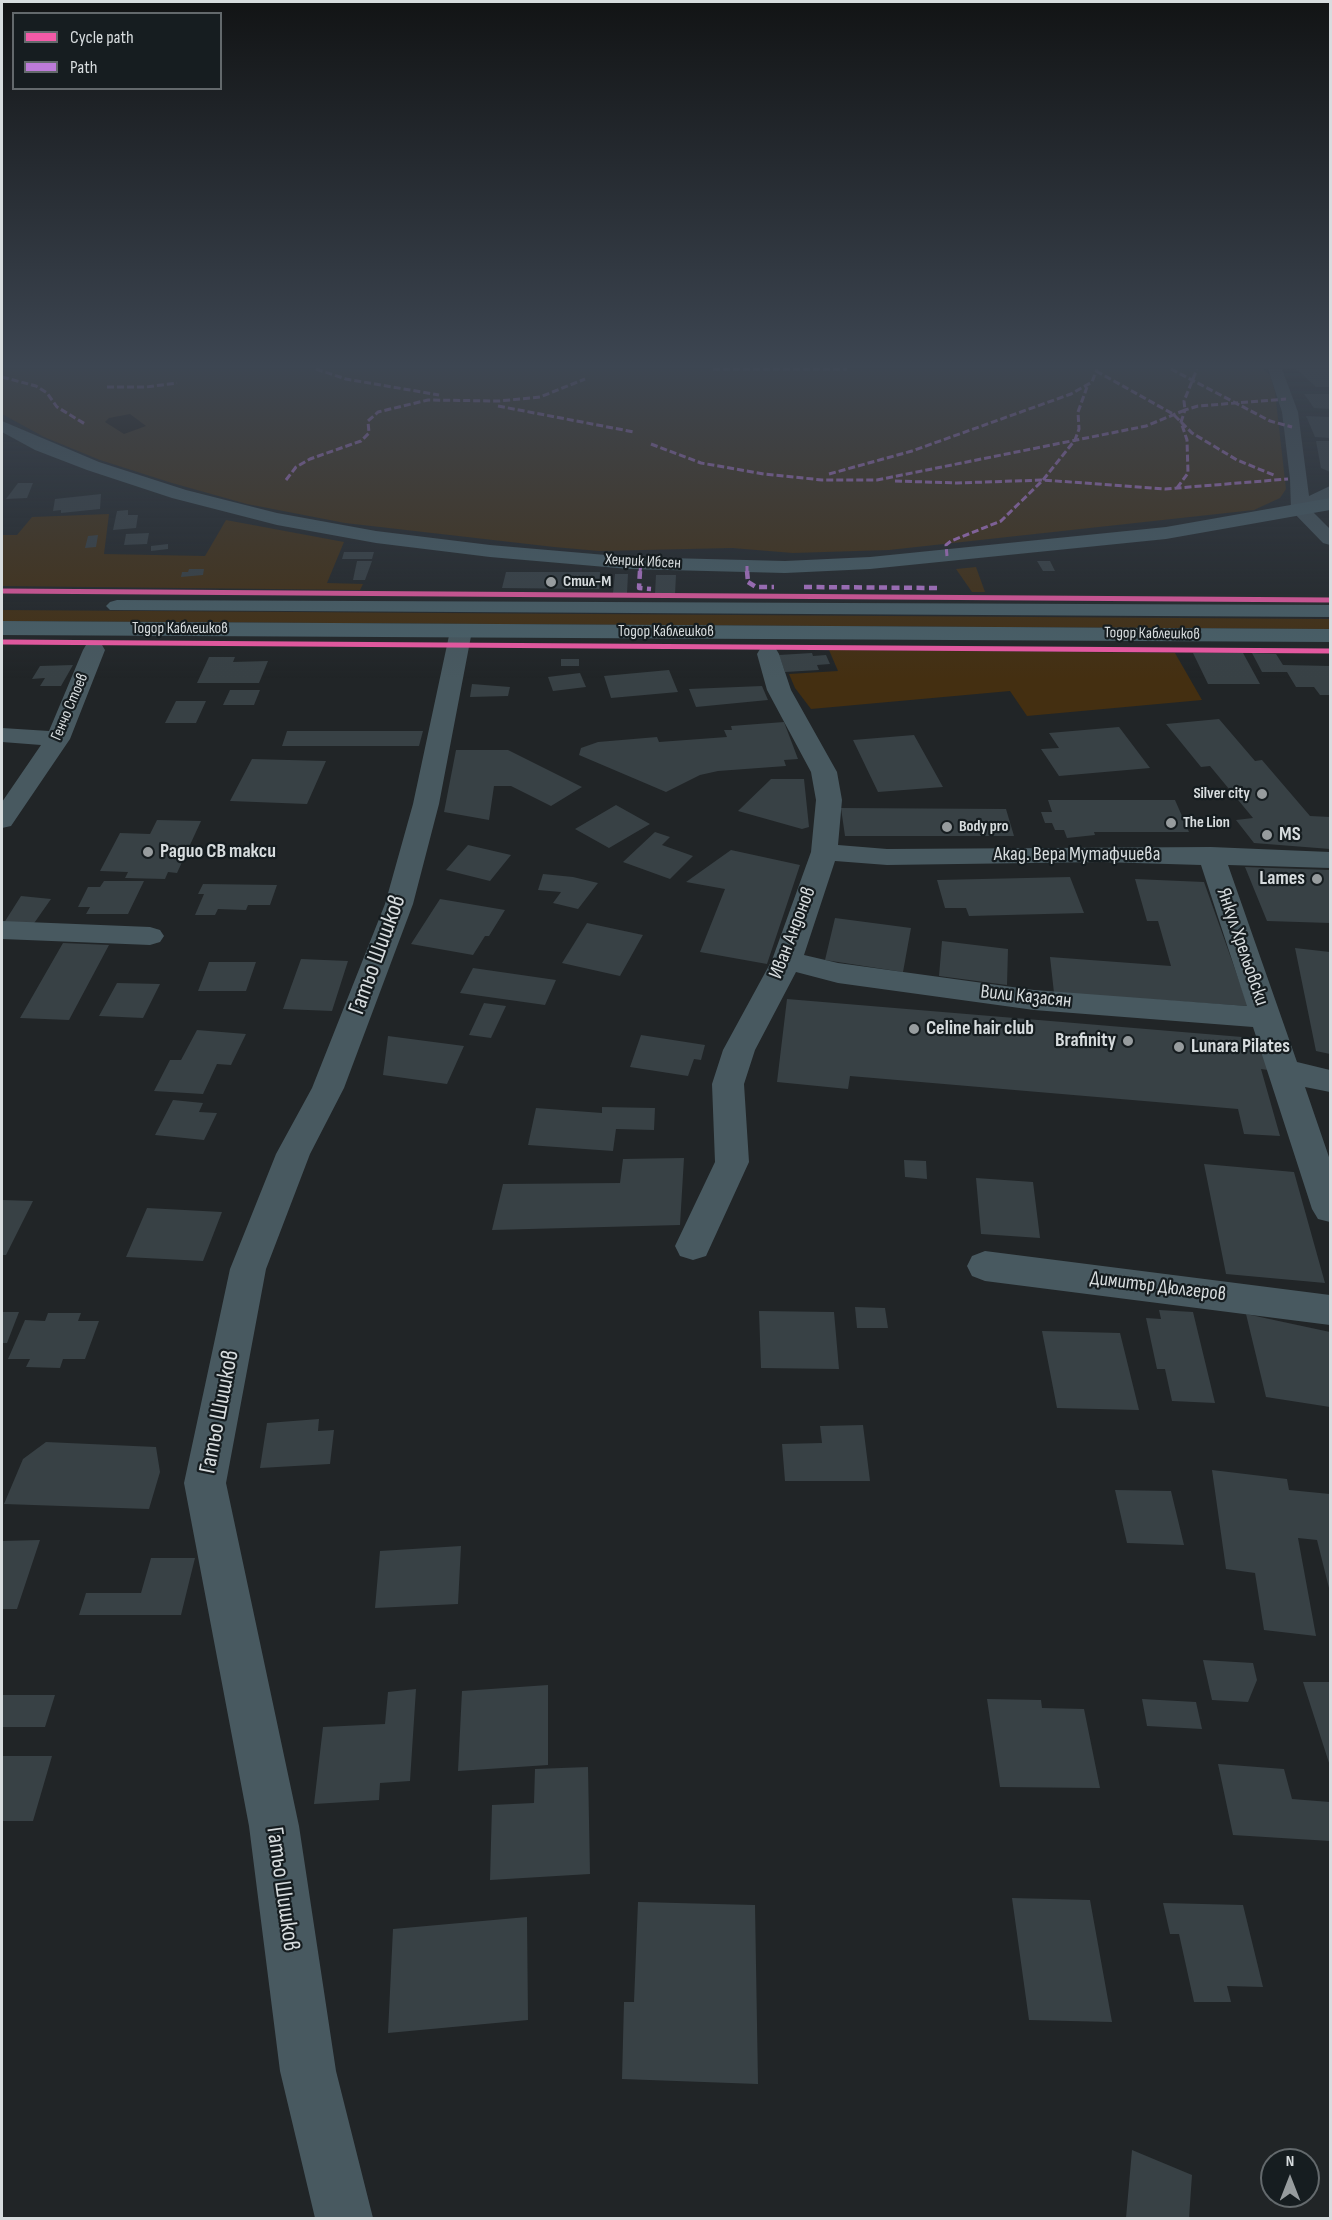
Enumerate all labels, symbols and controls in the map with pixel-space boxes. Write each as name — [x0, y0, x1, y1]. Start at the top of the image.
legend — [12, 12, 222, 90]
text: Cycle path — [70, 27, 134, 48]
text: Path — [70, 57, 98, 78]
street label: Хенрик Ибсен — [605, 550, 681, 574]
place label: Стил-М — [563, 572, 611, 592]
marker: Стил-М — [544, 575, 558, 589]
street label: Тодор Каблешков — [132, 619, 228, 639]
street label: Тодор Каблешков — [618, 622, 714, 642]
street label: Тодор Каблешков — [1104, 624, 1200, 644]
street label: Генчо Стоев — [47, 670, 93, 744]
place label: Silver city — [1193, 784, 1250, 804]
marker: Silver city — [1255, 787, 1269, 801]
place label: The Lion — [1183, 813, 1230, 833]
marker: The Lion — [1164, 816, 1178, 830]
place label: Body pro — [959, 817, 1008, 837]
marker: Body pro — [940, 820, 954, 834]
place label: MS — [1279, 823, 1301, 847]
marker: MS — [1260, 828, 1274, 842]
place label: Радио СВ такси — [160, 840, 276, 864]
street label: Акад. Вера Мутафчиева — [994, 843, 1160, 867]
marker: Радио СВ такси — [141, 845, 155, 859]
place label: Lames — [1259, 867, 1305, 891]
marker: Lames — [1310, 872, 1324, 886]
street label: Иван Андонов — [764, 884, 822, 982]
street label: Янкул Хрельовски — [1211, 885, 1273, 1009]
street label: Гатьо Шишков — [343, 891, 413, 1019]
street label: Вили Казасян — [979, 980, 1073, 1014]
place label: Celine hair club — [926, 1017, 1034, 1041]
marker: Celine hair club — [907, 1022, 921, 1036]
place label: Brafinity — [1055, 1029, 1116, 1053]
marker: Brafinity — [1121, 1034, 1135, 1048]
place label: Lunara Pilates — [1191, 1035, 1290, 1059]
marker: Lunara Pilates — [1172, 1040, 1186, 1054]
street label: Димитър Дюлгеров — [1089, 1267, 1227, 1307]
street label: Гатьо Шишков — [194, 1348, 246, 1476]
street label: Гатьо Шишков — [259, 1825, 305, 1953]
north arrow — [1260, 2148, 1320, 2208]
text: N — [1286, 2152, 1294, 2171]

